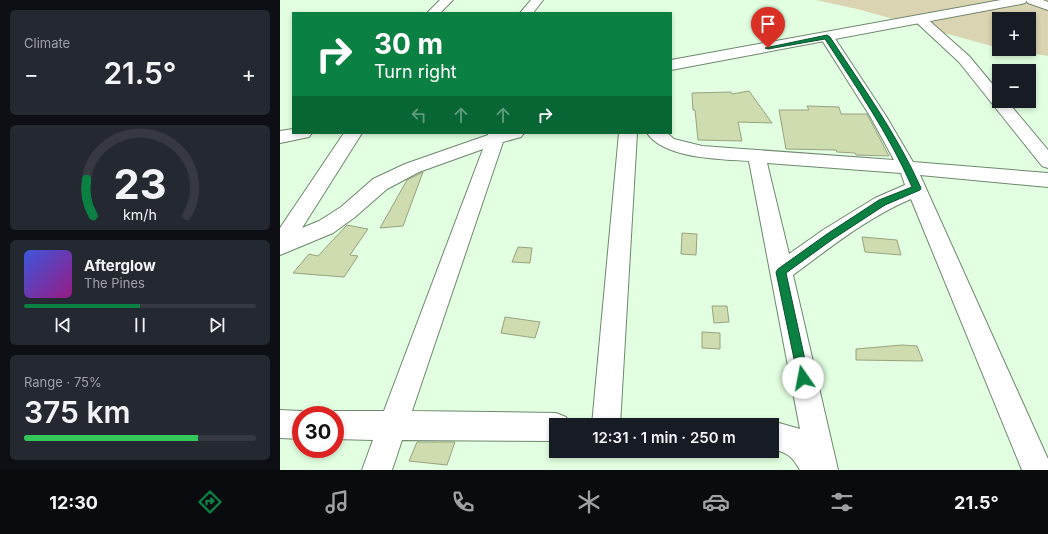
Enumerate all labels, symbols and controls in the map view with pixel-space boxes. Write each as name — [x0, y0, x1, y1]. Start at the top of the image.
pin — [751, 7.0, 785, 48]
map controls — [992, 12, 1036, 108]
button: + — [992, 12, 1036, 56]
icon: arrive — [757, 13, 779, 35]
text: 30 m — [374, 27, 443, 61]
icon: right — [308, 28, 360, 80]
text: Climate — [24, 35, 70, 51]
text: 21.5° — [103, 55, 177, 91]
text: − — [24, 61, 39, 87]
text: + — [241, 61, 256, 87]
text: Turn right — [374, 61, 457, 82]
button: − — [992, 64, 1036, 108]
icon: left — [408, 104, 430, 126]
icon: ahead — [450, 104, 472, 126]
icon: ahead — [492, 104, 514, 126]
icon: right — [534, 104, 556, 126]
text: 23 — [113, 158, 167, 208]
text: km/h — [123, 205, 157, 222]
text: Afterglow — [84, 256, 156, 275]
text: The Pines — [84, 275, 145, 291]
icon: previous — [52, 314, 74, 336]
icon: pause — [129, 314, 151, 336]
icon: next — [206, 314, 228, 336]
position arrow — [782, 357, 824, 399]
text: Range · 75% — [24, 374, 102, 390]
text: 375 km — [24, 394, 131, 430]
speed limit sign: 30 — [292, 406, 344, 458]
text: 12:31 · 1 min · 250 m — [592, 428, 736, 447]
icon: directions — [196, 488, 224, 516]
icon: music — [323, 488, 351, 516]
icon: phone — [449, 488, 477, 516]
icon: climate — [575, 488, 603, 516]
icon: car — [702, 488, 730, 516]
icon: filters — [828, 488, 856, 516]
text: 12:30 — [49, 492, 98, 513]
text: 21.5° — [954, 492, 999, 513]

